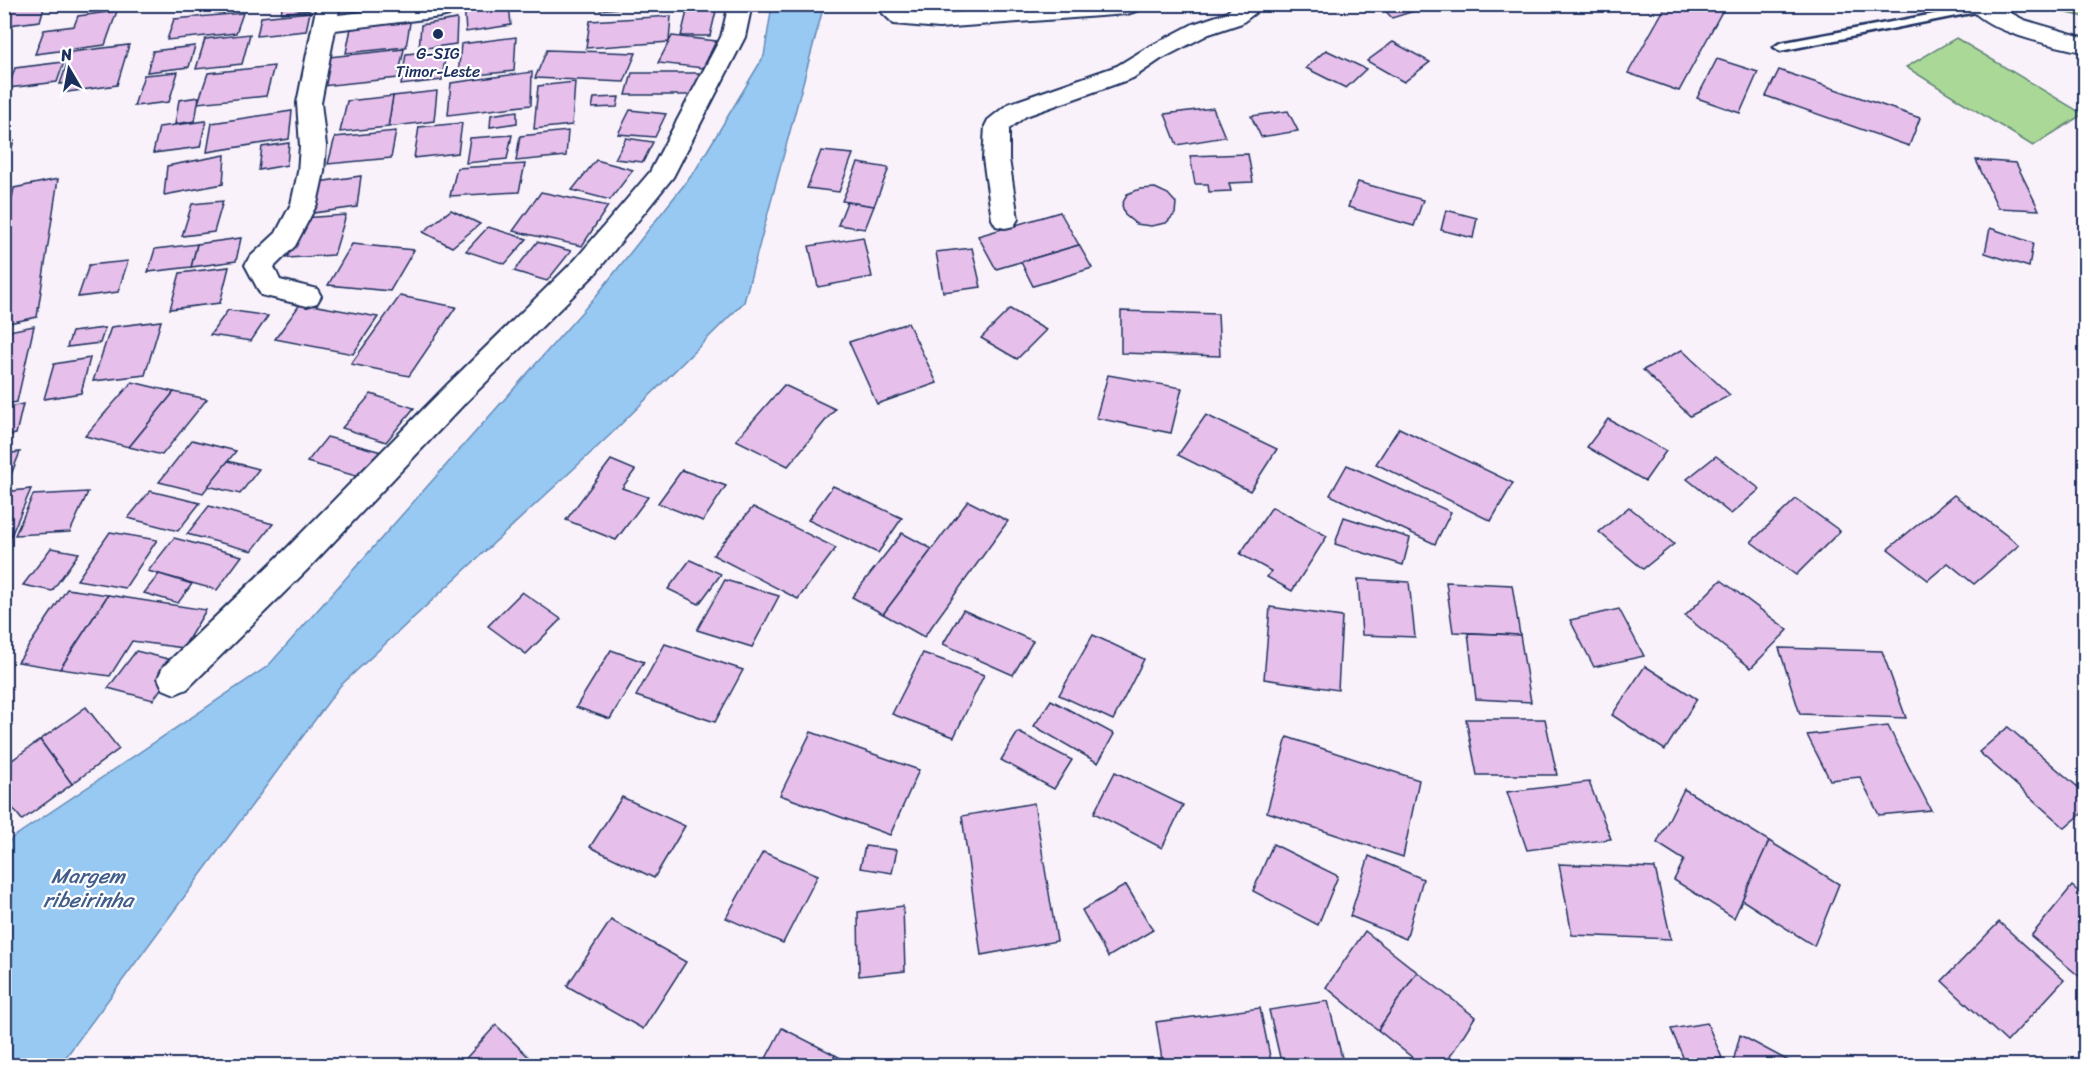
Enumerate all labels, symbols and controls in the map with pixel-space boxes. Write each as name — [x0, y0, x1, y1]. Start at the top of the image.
marker: G-SIG Timor-Leste — [431, 27, 445, 41]
north arrow — [39, 39, 99, 99]
text: N — [58, 39, 75, 70]
place label: G-SIG Timor-Leste — [396, 39, 480, 86]
water label: Margem ribeirinha — [43, 857, 135, 919]

